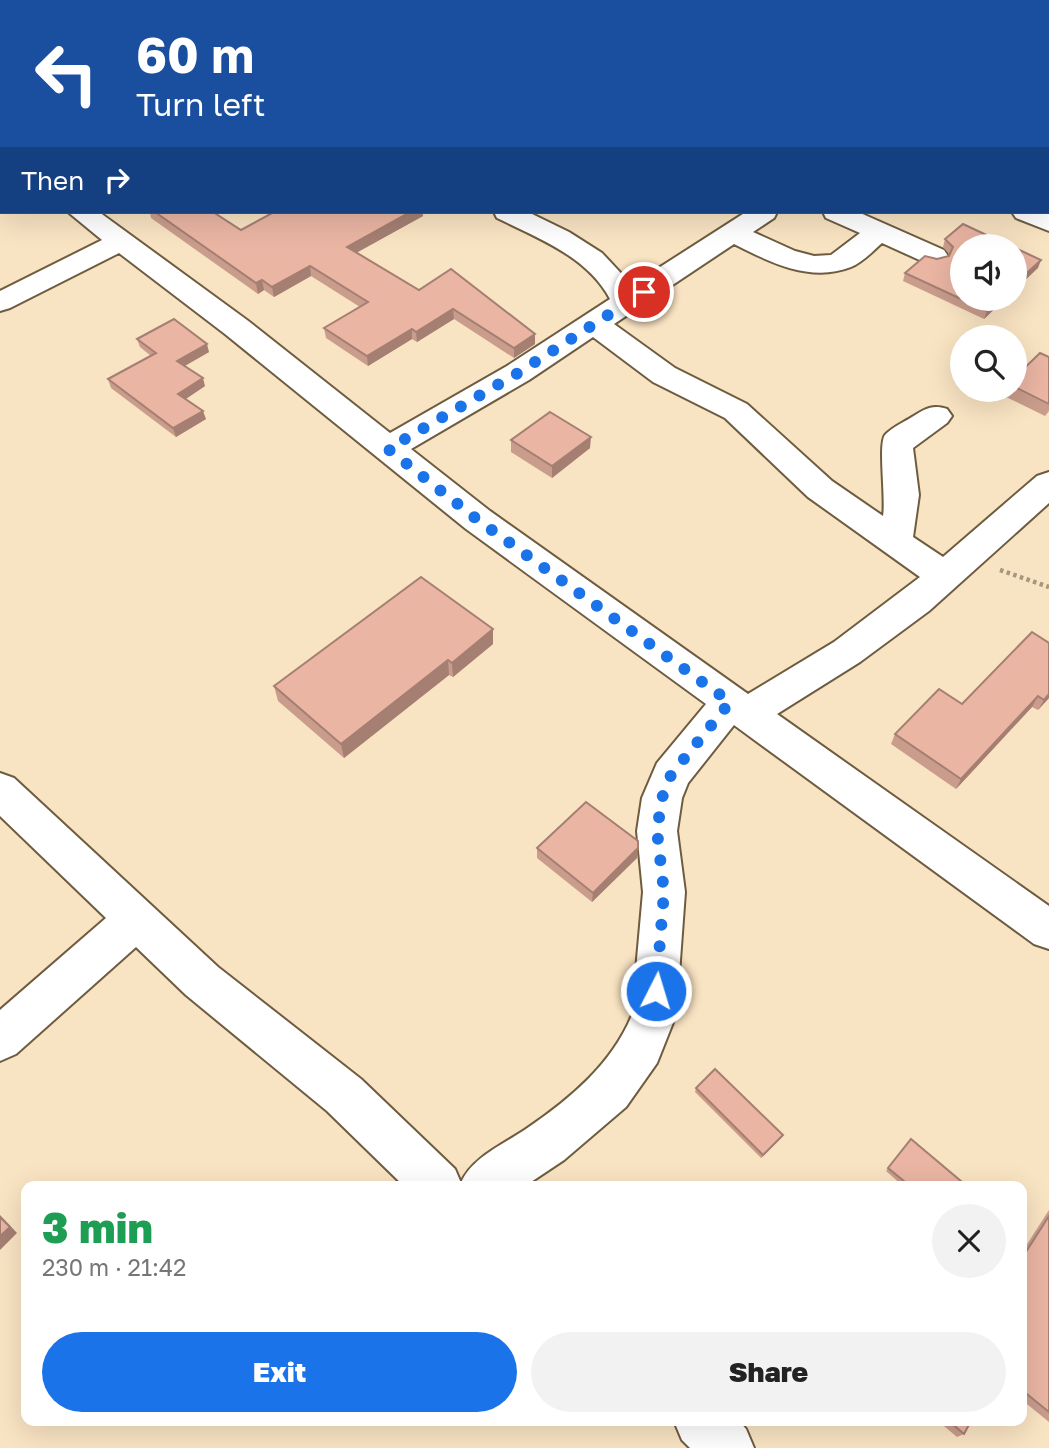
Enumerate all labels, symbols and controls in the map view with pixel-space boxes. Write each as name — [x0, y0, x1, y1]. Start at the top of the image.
text: 60 m — [136, 25, 254, 84]
icon: left — [21, 28, 112, 119]
text: Turn left — [136, 85, 265, 123]
icon: right — [98, 161, 136, 199]
text: Then — [21, 165, 84, 196]
map controls — [950, 234, 1027, 402]
button: sound — [950, 234, 1027, 311]
pin — [614, 262, 674, 322]
icon: arrive — [625, 273, 663, 311]
button: search — [950, 325, 1027, 402]
position arrow — [619, 954, 693, 1028]
text: 3 min — [42, 1202, 153, 1252]
button: close — [932, 1204, 1006, 1278]
text: 230 m · 21:42 — [42, 1253, 186, 1281]
button: Exit — [42, 1332, 517, 1412]
button: Share — [531, 1332, 1006, 1412]

